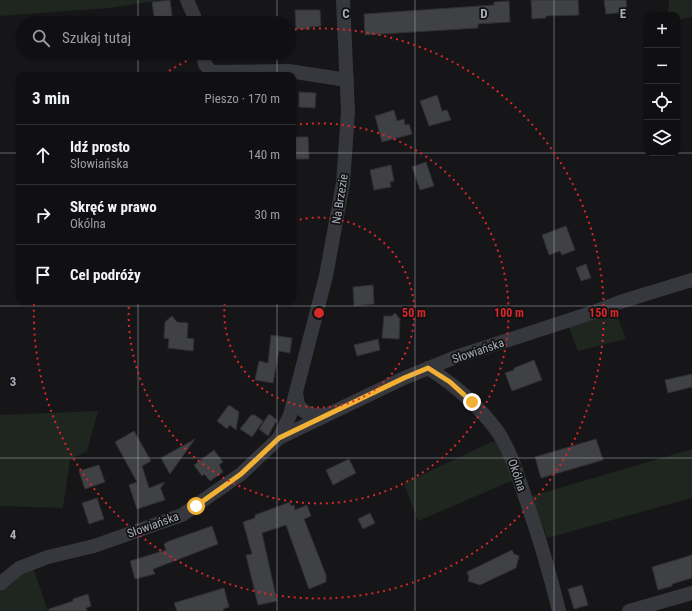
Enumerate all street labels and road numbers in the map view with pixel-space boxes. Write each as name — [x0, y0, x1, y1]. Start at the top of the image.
street label: Na Brzezie — [329, 173, 351, 225]
street label: Słowiańska — [450, 336, 506, 366]
street label: Okólna — [505, 457, 529, 493]
street label: Słowiańska — [125, 509, 181, 541]

